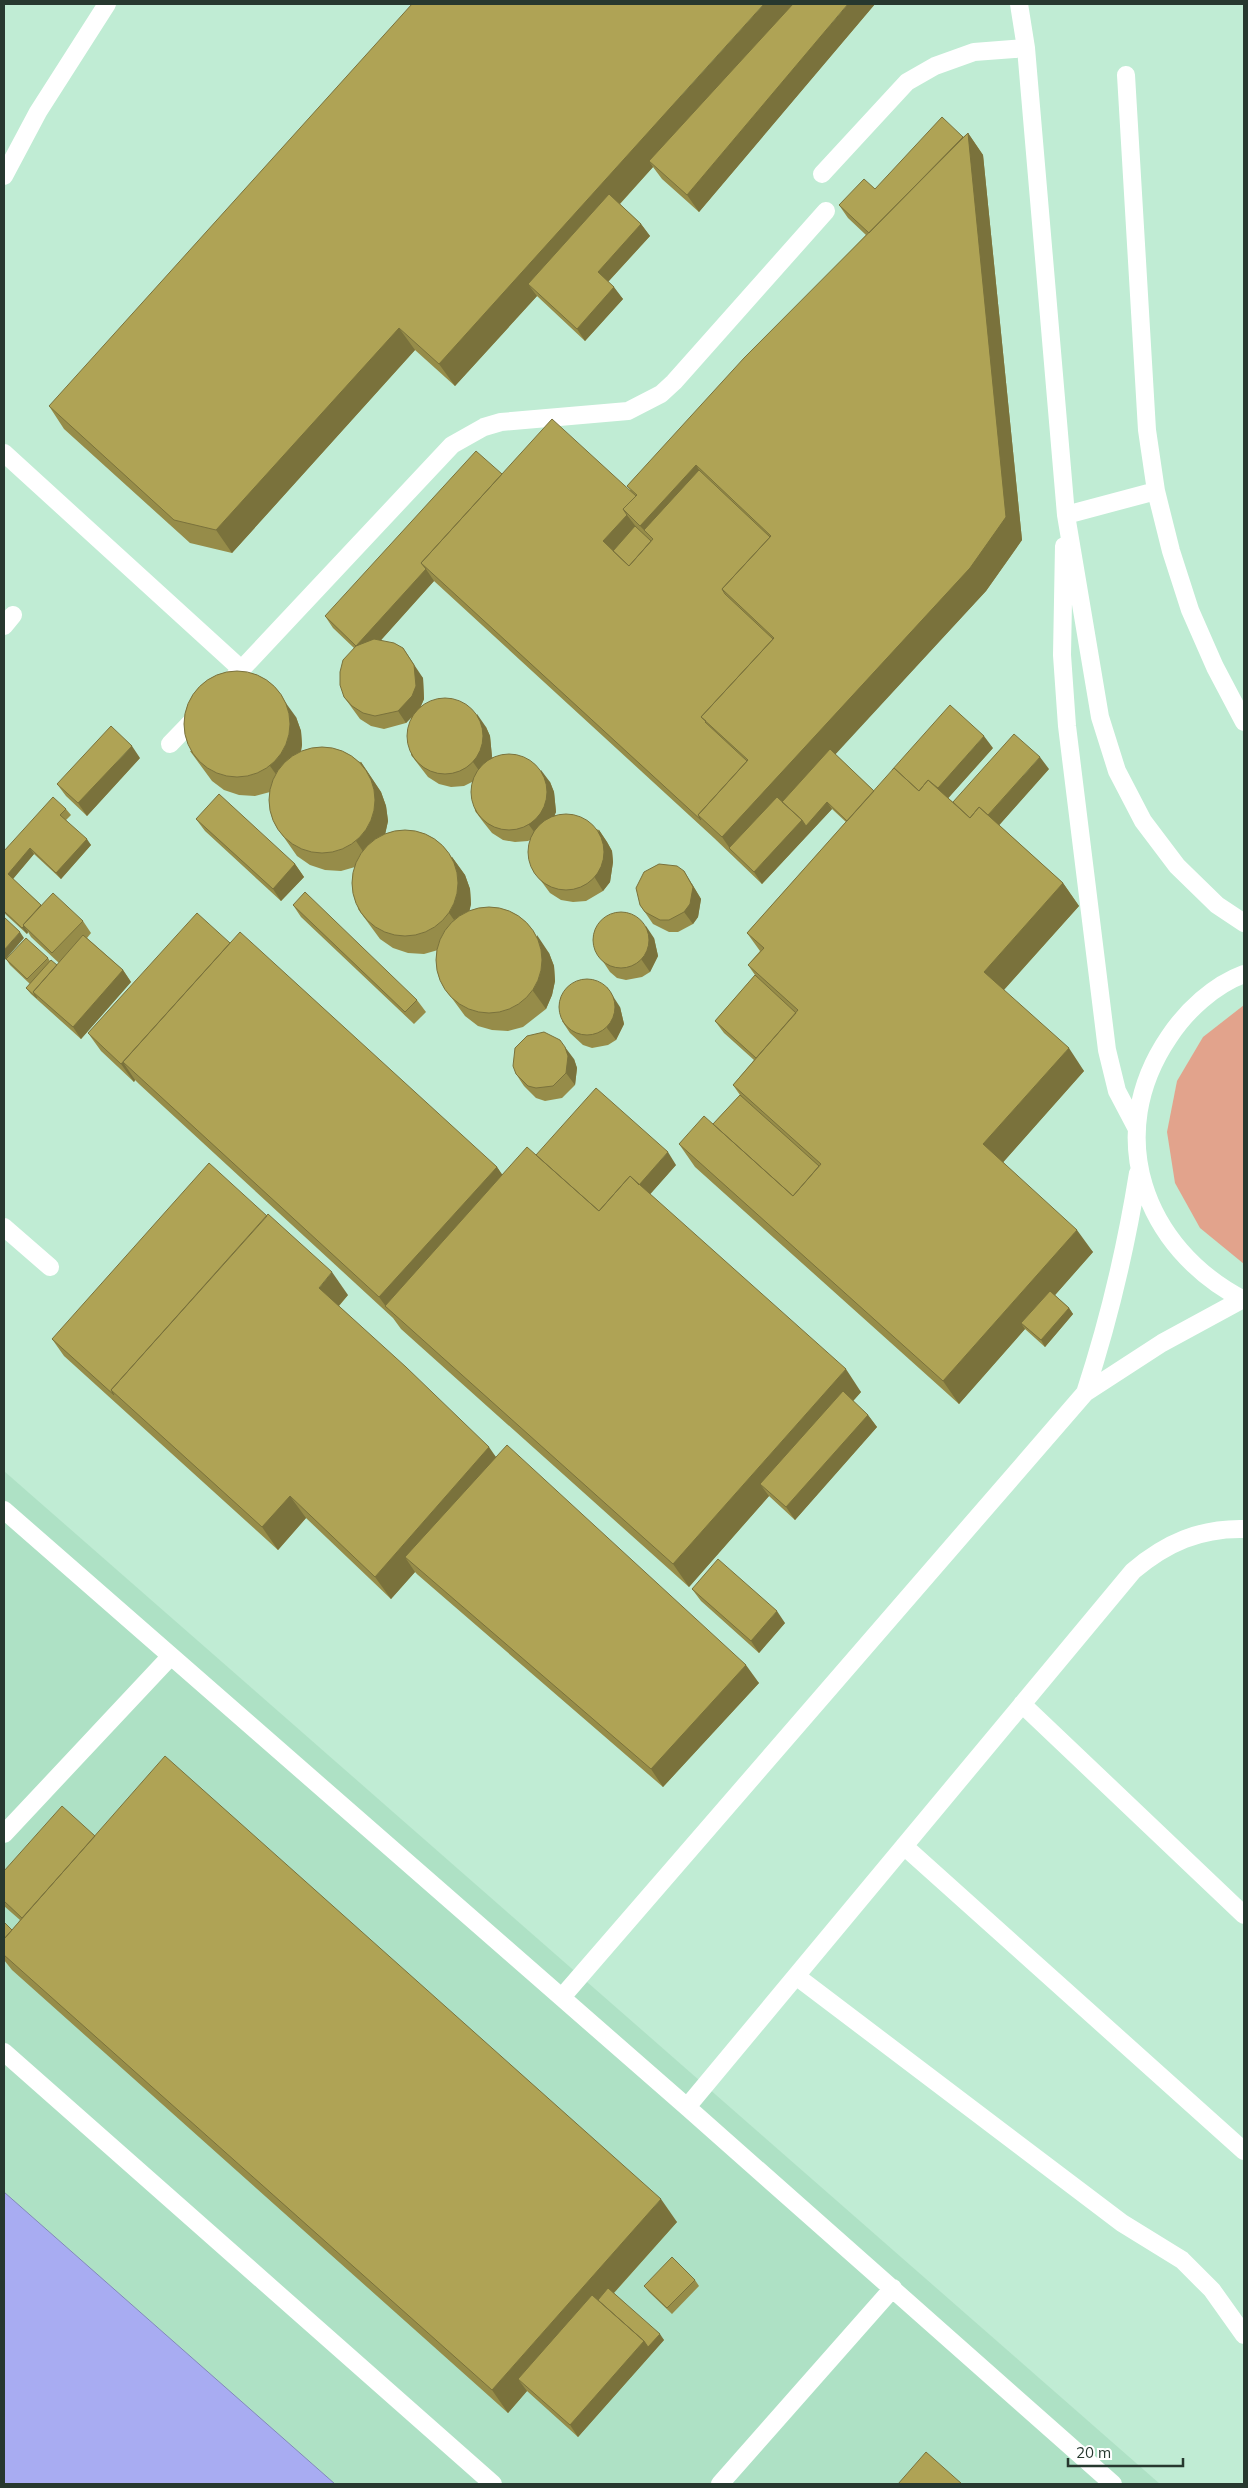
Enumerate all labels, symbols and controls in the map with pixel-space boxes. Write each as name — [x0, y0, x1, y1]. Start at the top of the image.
scale bar — [1068, 2436, 1183, 2468]
text: 20 m — [1076, 2443, 1111, 2462]

